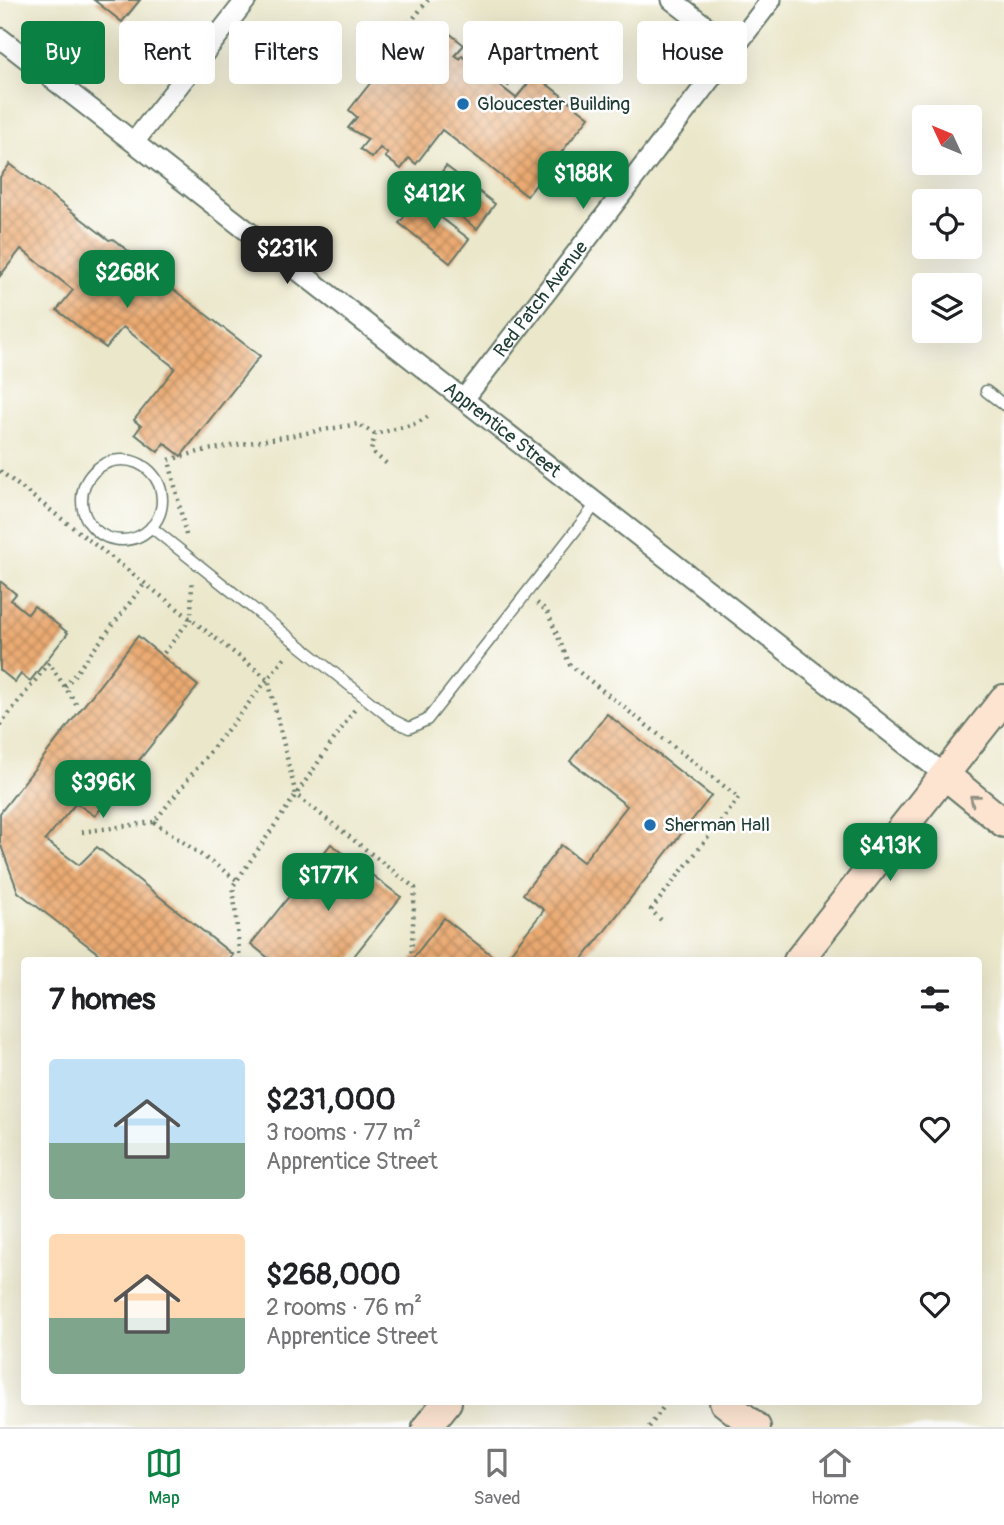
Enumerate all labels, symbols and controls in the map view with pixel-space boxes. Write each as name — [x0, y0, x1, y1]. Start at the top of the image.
chip: Buy — [21, 21, 105, 84]
chip: Rent — [119, 21, 215, 84]
chip: Filters — [229, 21, 342, 84]
chip: New — [356, 21, 449, 84]
chip: Apartment — [463, 21, 623, 84]
chip: House — [637, 21, 747, 84]
place label: Gloucester Building — [477, 92, 630, 116]
marker: Gloucester Building — [455, 96, 471, 112]
north arrow — [912, 105, 982, 175]
map controls — [912, 105, 982, 343]
pin: $188K — [534, 152, 632, 211]
text: $188K — [554, 159, 612, 188]
pin: $412K — [385, 172, 483, 231]
text: $412K — [403, 179, 465, 208]
button: locate — [912, 189, 982, 259]
pin: $231K — [238, 226, 336, 286]
text: $231K — [257, 234, 317, 263]
street label: Red Patch Avenue — [488, 236, 594, 362]
pin: $268K — [78, 250, 176, 310]
text: $268K — [95, 258, 159, 287]
button: layers — [912, 273, 982, 343]
street label: Apprentice Street — [439, 377, 566, 483]
pin: $396K — [54, 760, 152, 820]
text: $396K — [71, 768, 135, 797]
one-way arrow — [970, 795, 983, 807]
place label: Sherman Hall — [664, 813, 770, 837]
marker: Sherman Hall — [642, 817, 658, 833]
pin: $413K — [841, 824, 939, 883]
text: $413K — [859, 831, 921, 860]
pin: $177K — [279, 853, 377, 913]
text: $177K — [298, 861, 358, 890]
icon: filters — [916, 980, 954, 1018]
text: 7 homes — [49, 981, 156, 1018]
text: $231,000 — [266, 1081, 396, 1118]
icon: home — [105, 1087, 189, 1171]
icon: heart — [916, 1110, 954, 1148]
text: 3 rooms · 77 m² — [266, 1118, 421, 1147]
text: Apprentice Street — [266, 1147, 438, 1176]
text: $268,000 — [266, 1256, 401, 1293]
icon: home — [105, 1262, 189, 1346]
icon: heart — [916, 1285, 954, 1323]
text: 2 rooms · 76 m² — [266, 1293, 422, 1322]
text: Apprentice Street — [266, 1322, 438, 1351]
tab: Map — [145, 1444, 183, 1510]
tab: Saved — [473, 1444, 521, 1510]
tab: Home — [811, 1444, 859, 1510]

